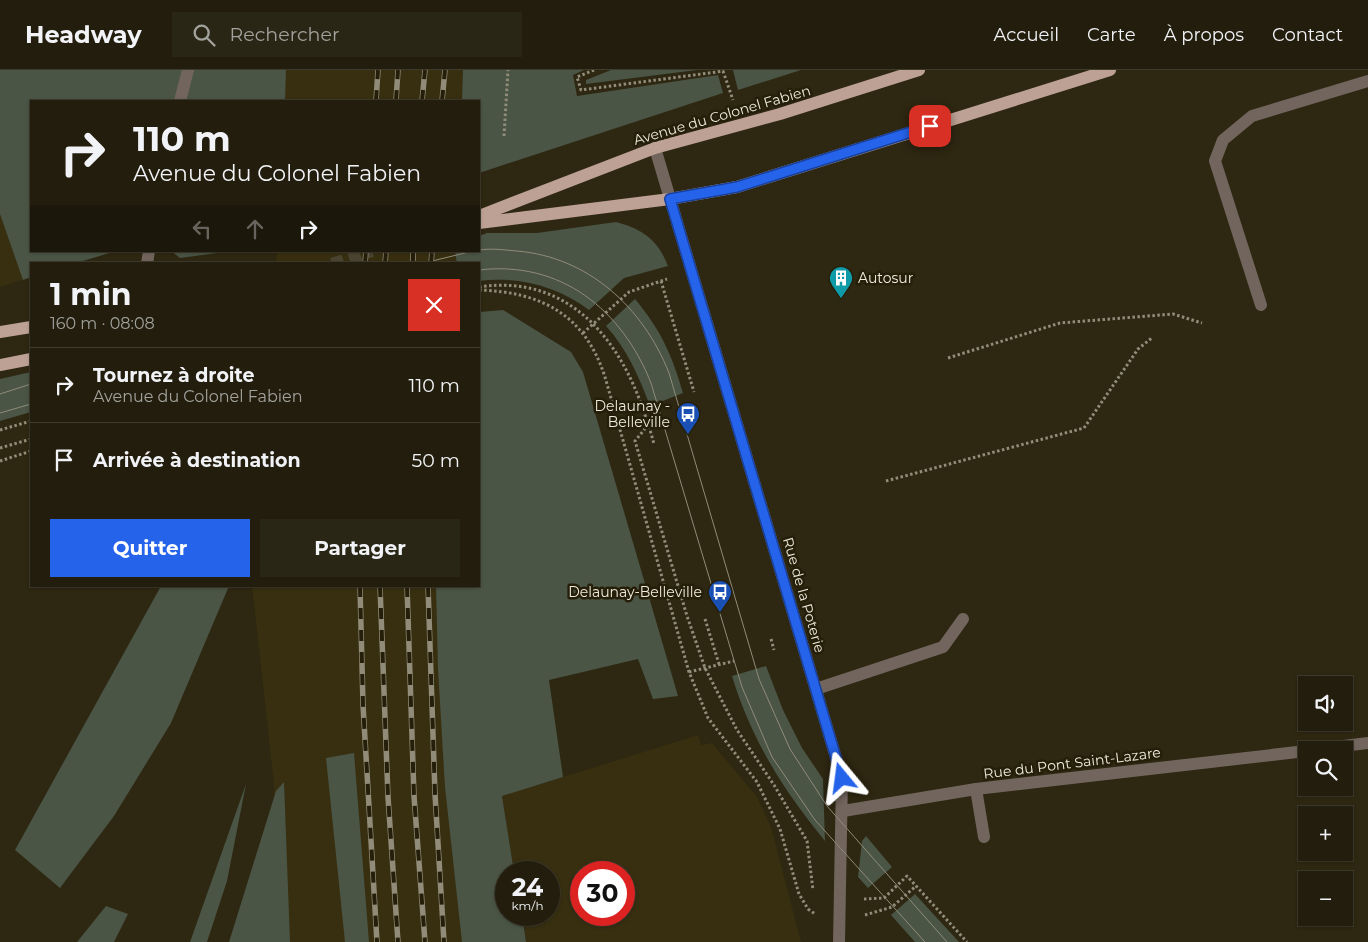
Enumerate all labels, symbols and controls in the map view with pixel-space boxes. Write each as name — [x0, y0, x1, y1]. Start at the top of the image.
search box — [172, 12, 522, 57]
text: Headway — [25, 20, 142, 49]
icon: search — [190, 21, 218, 49]
text: Rechercher — [230, 23, 340, 46]
text: Accueil — [994, 24, 1059, 46]
text: Carte — [1087, 24, 1136, 46]
text: À propos — [1164, 24, 1244, 46]
text: Contact — [1272, 24, 1343, 46]
street label: Avenue du Colonel Fabien — [631, 81, 813, 149]
pin — [909, 105, 951, 147]
icon: arrive — [916, 112, 944, 140]
text: 110 m — [133, 117, 231, 160]
icon: right — [50, 120, 115, 185]
text: Avenue du Colonel Fabien — [133, 160, 421, 187]
icon: left — [188, 215, 216, 243]
icon: ahead — [241, 215, 269, 243]
icon: right — [294, 215, 322, 243]
building icon: Autosur — [828, 265, 854, 299]
place label: Autosur — [858, 269, 914, 287]
text: 1 min — [50, 276, 131, 313]
button: close — [408, 279, 460, 331]
text: 160 m · 08:08 — [50, 314, 155, 333]
text: Tournez à droite — [93, 364, 254, 387]
icon: right — [50, 371, 78, 399]
text: 110 m — [409, 374, 460, 397]
text: Avenue du Colonel Fabien — [93, 387, 303, 406]
place label: Delaunay - Belleville — [594, 397, 670, 431]
bus stop icon: Delaunay - Belleville — [675, 401, 701, 435]
icon: arrive — [50, 446, 78, 474]
text: Arrivée à destination — [93, 449, 301, 472]
text: 50 m — [412, 449, 460, 472]
button: Quitter — [50, 519, 250, 577]
button: Partager — [260, 519, 460, 577]
street label: Rue de la Poterie — [779, 535, 829, 655]
bus stop icon: Delaunay-Belleville — [707, 579, 733, 613]
place label: Delaunay-Belleville — [568, 583, 702, 601]
map controls — [1298, 676, 1353, 926]
button: sound — [1298, 676, 1353, 731]
button: search — [1298, 741, 1353, 796]
street label: Rue du Pont Saint-Lazare — [982, 743, 1162, 783]
position arrow — [815, 751, 867, 803]
button: + — [1298, 806, 1353, 861]
speed limit sign: 30 — [570, 861, 635, 926]
button: − — [1298, 871, 1353, 926]
text: 24 — [512, 872, 543, 902]
text: km/h — [511, 898, 544, 913]

